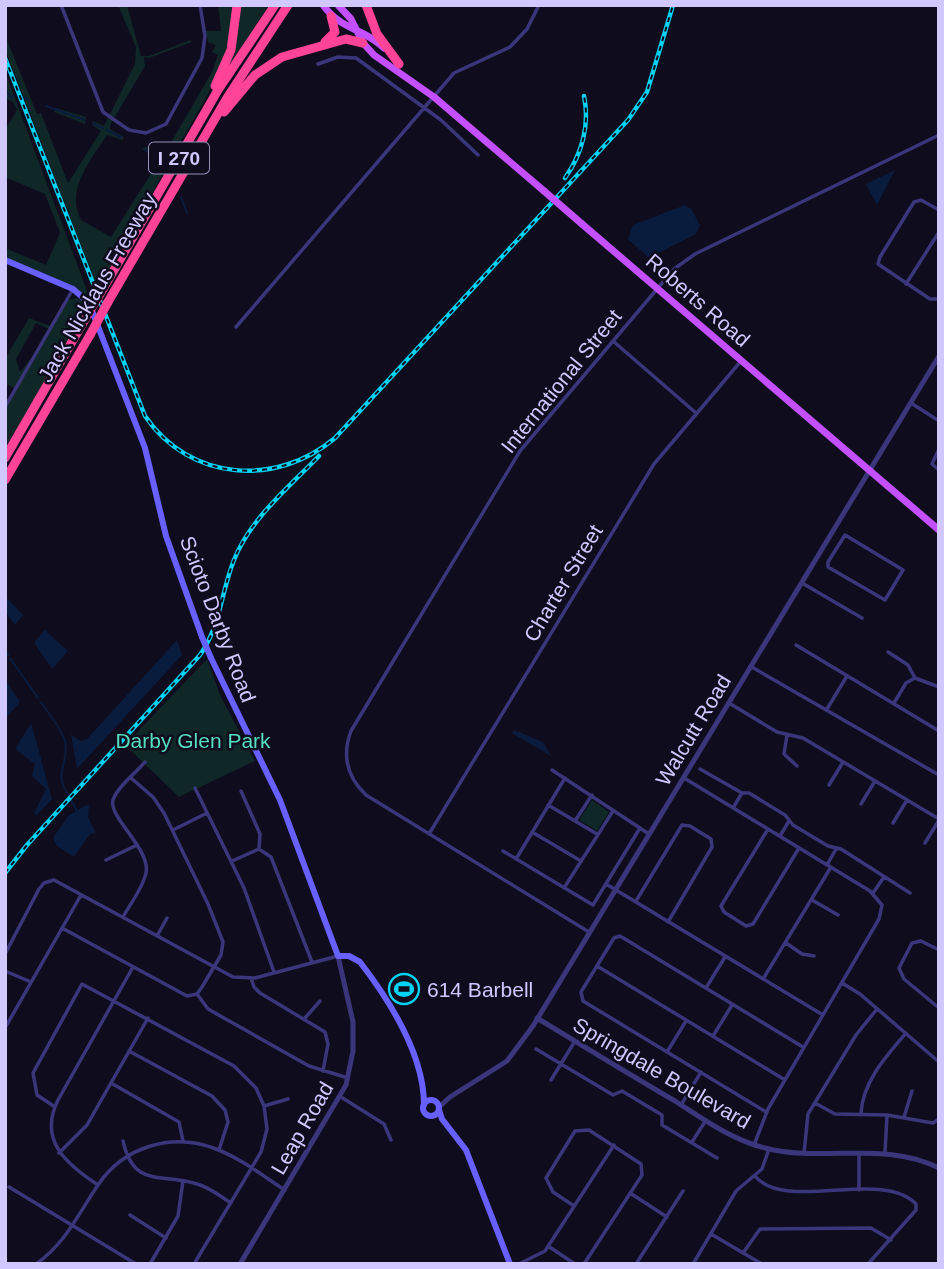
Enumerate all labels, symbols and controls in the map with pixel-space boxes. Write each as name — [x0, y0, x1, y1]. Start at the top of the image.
road number: I 270 — [149, 142, 209, 174]
street label: Jack Nicklaus Freeway — [33, 188, 161, 386]
street label: Roberts Road — [642, 249, 754, 351]
street label: International Street — [496, 305, 626, 457]
street label: Charter Street — [519, 520, 607, 645]
street label: Scioto Darby Road — [176, 533, 260, 705]
street label: Walcutt Road — [651, 670, 735, 790]
park label: Darby Glen Park — [115, 729, 271, 752]
sports icon: 614 Barbell — [387, 972, 421, 1006]
place label: 614 Barbell — [427, 978, 533, 1001]
street label: Springdale Boulevard — [569, 1013, 755, 1133]
street label: Leap Road — [266, 1078, 338, 1178]

